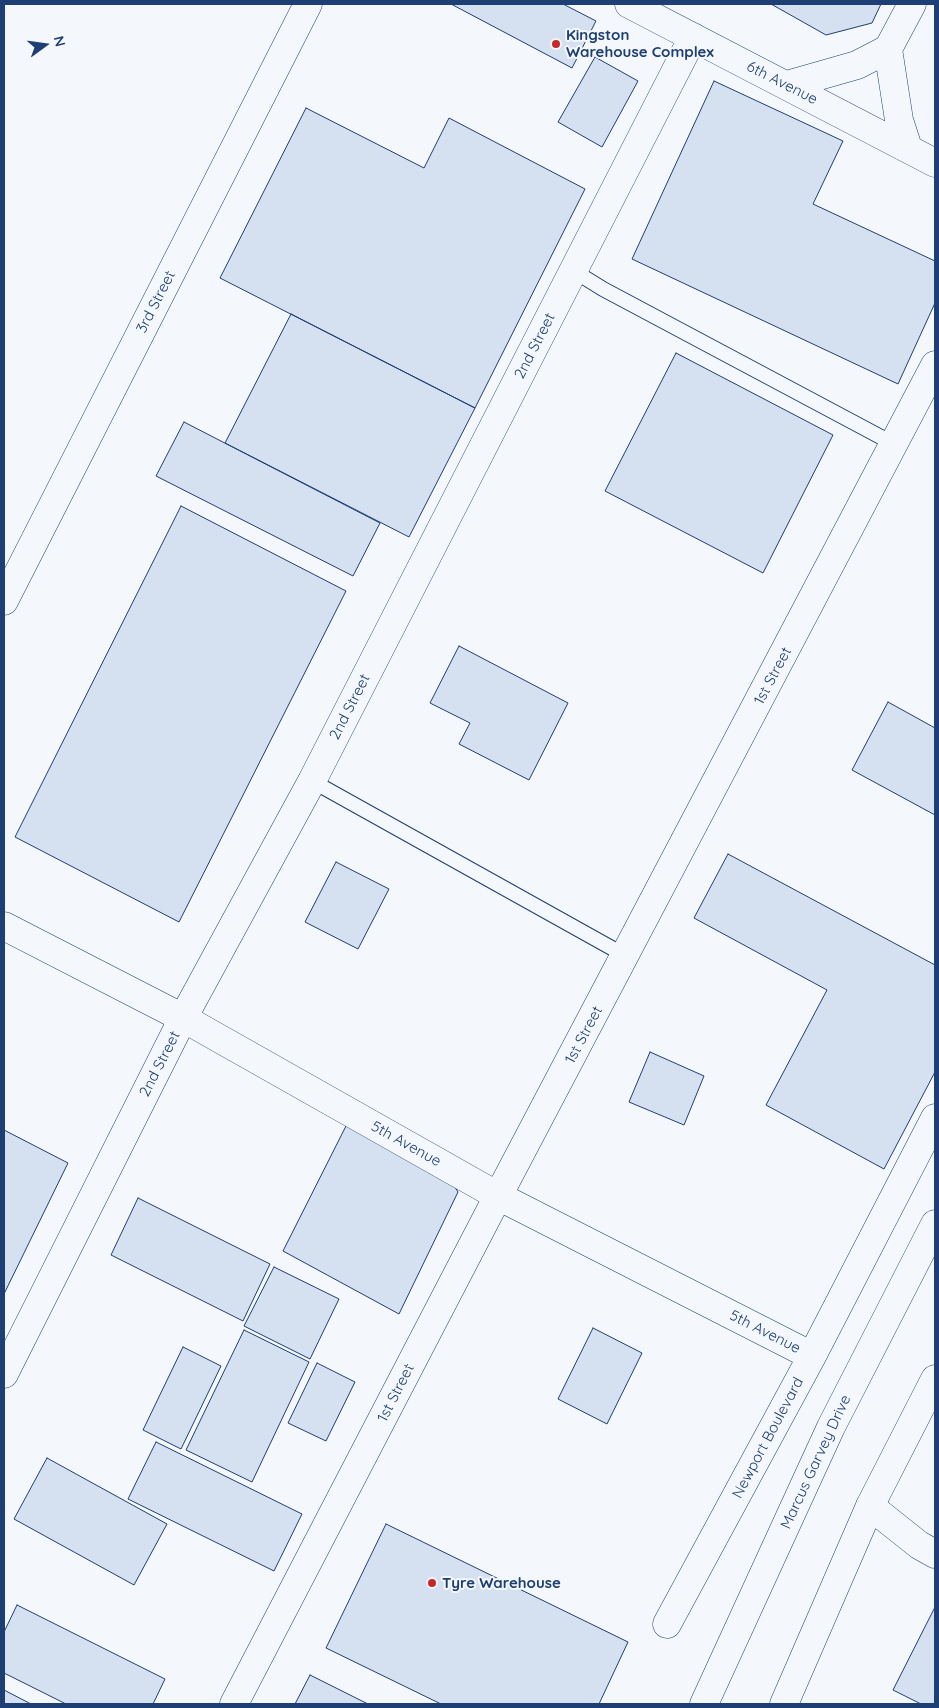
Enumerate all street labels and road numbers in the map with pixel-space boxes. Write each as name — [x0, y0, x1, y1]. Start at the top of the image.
street label: 6th Avenue — [744, 57, 820, 109]
street label: 3rd Street — [133, 268, 179, 336]
street label: 2nd Street — [511, 310, 559, 382]
street label: 1st Street — [750, 644, 796, 708]
street label: 2nd Street — [326, 671, 374, 743]
street label: 1st Street — [561, 1003, 607, 1067]
street label: 2nd Street — [136, 1028, 184, 1100]
street label: 5th Avenue — [368, 1117, 444, 1171]
street label: 5th Avenue — [727, 1306, 803, 1358]
street label: 1st Street — [374, 1361, 418, 1425]
street label: Newport Boulevard — [729, 1374, 807, 1502]
street label: Marcus Garvey Drive — [777, 1392, 855, 1532]

